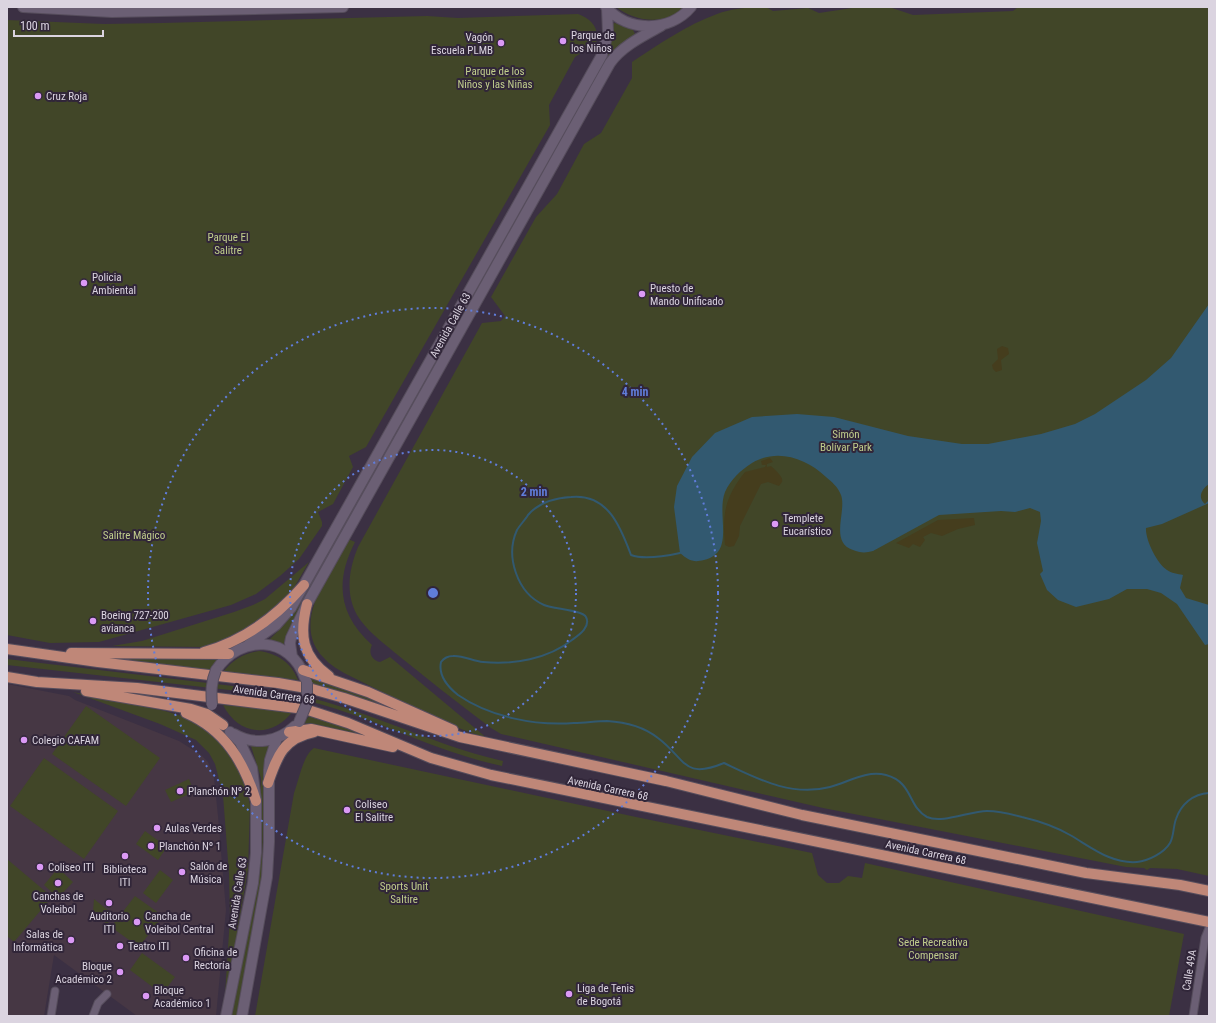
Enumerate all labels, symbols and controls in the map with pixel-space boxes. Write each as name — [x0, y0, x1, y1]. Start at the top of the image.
scale bar — [14, 12, 103, 38]
text: 100 m — [20, 19, 50, 33]
place label: Parque de los Niños — [571, 29, 615, 55]
place label: Vagón Escuela PLMB — [431, 31, 493, 57]
marker: Parque de los Niños — [558, 36, 568, 46]
marker: Vagón Escuela PLMB — [496, 38, 506, 48]
park label: Parque de los Niños y las Niñas — [457, 65, 533, 91]
place label: Cruz Roja — [46, 90, 87, 103]
marker: Cruz Roja — [33, 91, 43, 101]
park label: Parque El Salitre — [207, 231, 249, 257]
place label: Policia Ambiental — [92, 271, 136, 297]
marker: Policia Ambiental — [79, 278, 89, 288]
place label: Puesto de Mando Unificado — [650, 282, 724, 308]
marker: Puesto de Mando Unificado — [637, 289, 647, 299]
street label: Avenida Calle 63 — [427, 291, 474, 360]
text: 4 min — [622, 385, 648, 399]
park label: Simón Bolívar Park — [820, 428, 872, 454]
text: 2 min — [521, 485, 547, 499]
place label: Templete Eucarístico — [783, 512, 832, 538]
marker: Templete Eucarístico — [770, 519, 780, 529]
park label: Salitre Mágico — [103, 529, 166, 542]
centre of rings — [426, 586, 440, 600]
place label: Boeing 727-200 avianca — [101, 609, 169, 635]
marker: Boeing 727-200 avianca — [88, 616, 98, 626]
street label: Avenida Carrera 68 — [232, 682, 315, 707]
place label: Colegio CAFAM — [32, 734, 99, 747]
marker: Colegio CAFAM — [19, 735, 29, 745]
street label: Avenida Carrera 68 — [566, 774, 649, 803]
place label: Planchón Nº 2 — [188, 785, 250, 798]
marker: Planchón Nº 2 — [175, 786, 185, 796]
place label: Coliseo El Salitre — [355, 798, 393, 824]
marker: Coliseo El Salitre — [342, 805, 352, 815]
place label: Aulas Verdes — [165, 822, 222, 835]
marker: Aulas Verdes — [152, 823, 162, 833]
street label: Avenida Carrera 68 — [884, 838, 967, 867]
place label: Planchón Nº 1 — [159, 840, 221, 853]
marker: Planchón Nº 1 — [146, 841, 156, 851]
marker: Biblioteca ITI — [120, 851, 130, 861]
street label: Avenida Calle 63 — [225, 856, 250, 930]
place label: Salón de Música — [190, 860, 228, 886]
place label: Coliseo ITI — [48, 861, 94, 874]
marker: Coliseo ITI — [35, 862, 45, 872]
place label: Biblioteca ITI — [103, 863, 147, 889]
marker: Salón de Música — [177, 867, 187, 877]
marker: Canchas de Voleibol — [53, 878, 63, 888]
park label: Sports Unit Saltire — [380, 880, 428, 906]
place label: Canchas de Voleibol — [33, 890, 83, 916]
marker: Auditorio ITI — [104, 898, 114, 908]
place label: Auditorio ITI — [89, 910, 129, 936]
place label: Cancha de Voleibol Central — [145, 910, 214, 936]
marker: Cancha de Voleibol Central — [132, 917, 142, 927]
place label: Salas de Informática — [13, 928, 63, 954]
marker: Salas de Informática — [66, 935, 76, 945]
park label: Sede Recreativa Compensar — [898, 936, 968, 962]
place label: Teatro ITI — [128, 940, 169, 953]
marker: Teatro ITI — [115, 941, 125, 951]
place label: Oficina de Rectoría — [194, 946, 237, 972]
street label: Calle 49A — [1180, 948, 1199, 992]
marker: Oficina de Rectoría — [181, 953, 191, 963]
place label: Bloque Académico 2 — [55, 960, 112, 986]
marker: Bloque Académico 2 — [115, 967, 125, 977]
place label: Liga de Tenis de Bogotá — [577, 982, 634, 1008]
place label: Bloque Académico 1 — [154, 984, 211, 1010]
marker: Liga de Tenis de Bogotá — [564, 989, 574, 999]
marker: Bloque Académico 1 — [141, 991, 151, 1001]

